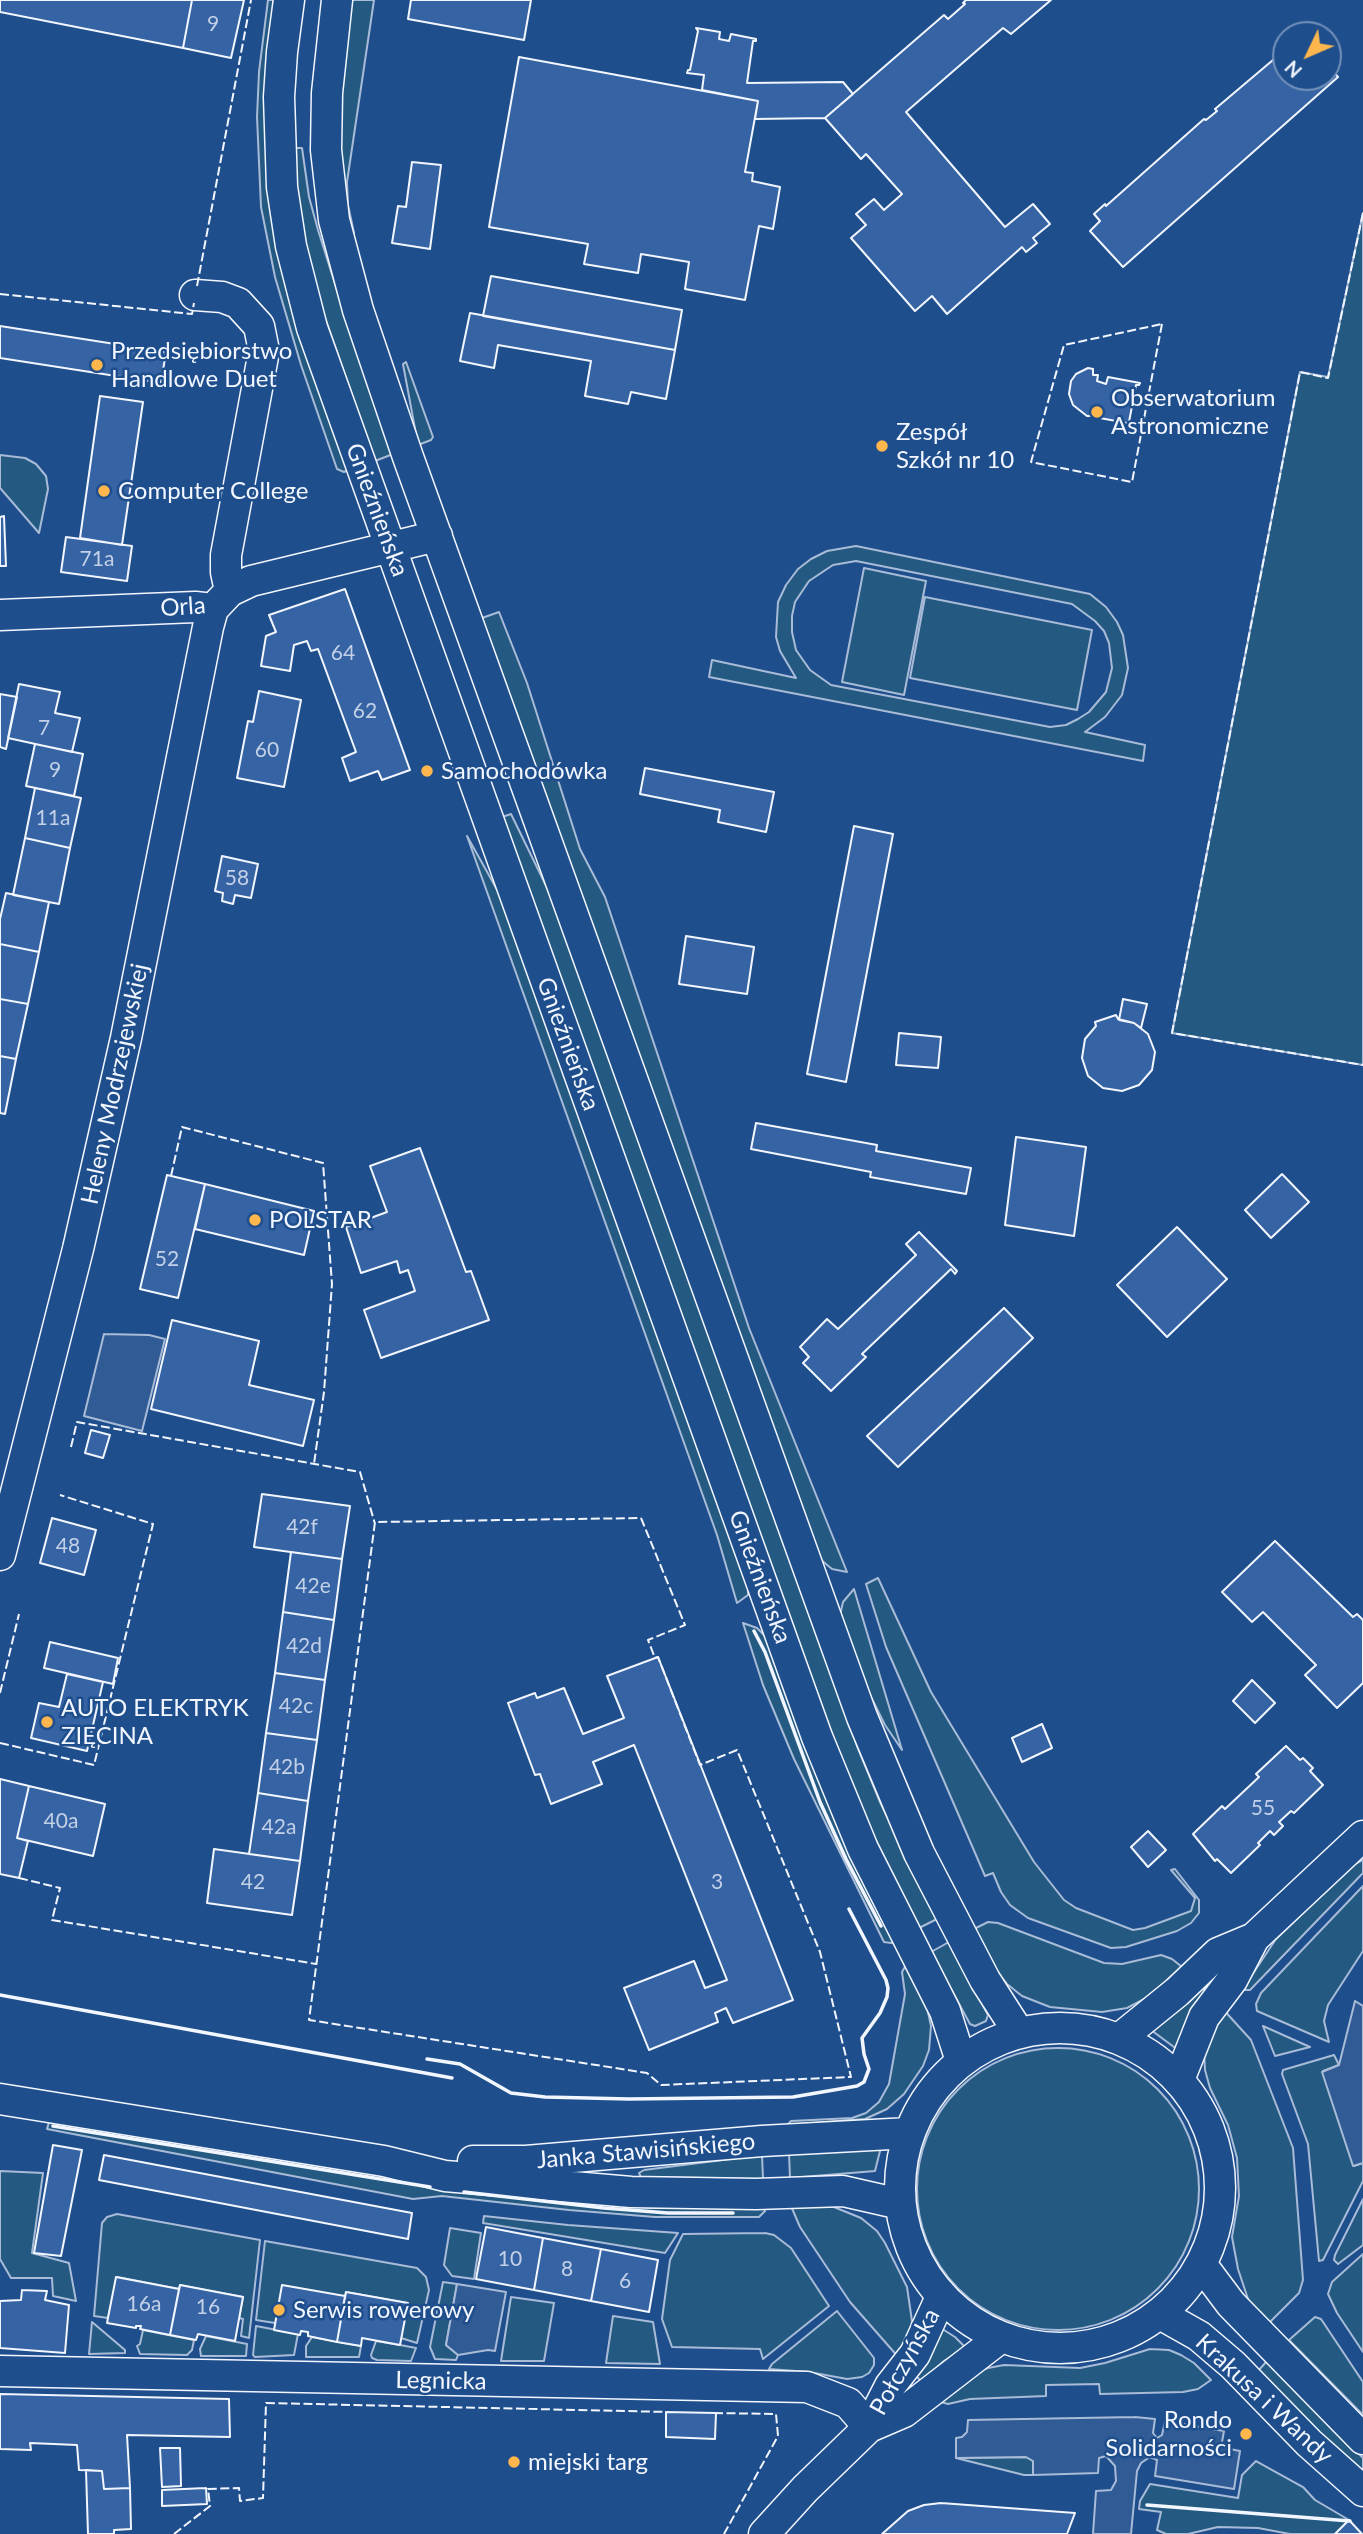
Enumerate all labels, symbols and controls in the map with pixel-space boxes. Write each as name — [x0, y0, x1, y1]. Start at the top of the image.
house number: 9 — [207, 11, 219, 37]
north arrow — [1272, 21, 1342, 91]
text: N — [1280, 56, 1306, 83]
place label: Przedsiębiorstwo Handlowe Duet — [111, 337, 292, 393]
marker: Przedsiębiorstwo Handlowe Duet — [89, 357, 105, 373]
place label: Obserwatorium Astronomiczne — [1111, 384, 1275, 440]
marker: Obserwatorium Astronomiczne — [1089, 404, 1105, 420]
place label: Zespół Szkół nr 10 — [896, 418, 1014, 474]
marker: Zespół Szkół nr 10 — [874, 438, 890, 454]
street label: Gnieźnieńska — [340, 439, 414, 581]
place label: Computer College — [118, 477, 308, 505]
marker: Computer College — [96, 483, 112, 499]
house number: 71a — [80, 546, 114, 572]
street label: Orla — [159, 591, 207, 623]
house number: 64 — [331, 640, 355, 666]
house number: 62 — [353, 698, 377, 724]
house number: 7 — [38, 715, 50, 741]
house number: 60 — [255, 737, 279, 763]
house number: 9 — [49, 757, 61, 783]
place label: Samochodówka — [441, 757, 607, 785]
marker: Samochodówka — [419, 763, 435, 779]
house number: 11a — [36, 805, 70, 831]
house number: 58 — [225, 865, 249, 891]
street label: Heleny Modrzejewskiej — [75, 961, 155, 1207]
street label: Gnieźnieńska — [531, 973, 605, 1115]
place label: POLSTAR — [269, 1206, 372, 1234]
marker: POLSTAR — [247, 1212, 263, 1228]
house number: 52 — [155, 1246, 179, 1272]
street label: Gnieźnieńska — [723, 1506, 797, 1648]
house number: 42f — [286, 1514, 318, 1540]
house number: 48 — [56, 1533, 80, 1559]
house number: 42e — [295, 1573, 331, 1599]
house number: 42d — [286, 1633, 322, 1659]
house number: 42c — [279, 1693, 313, 1719]
place label: AUTO ELEKTRYK ZIĘCINA — [61, 1694, 249, 1750]
marker: AUTO ELEKTRYK ZIĘCINA — [39, 1714, 55, 1730]
house number: 42b — [269, 1754, 305, 1780]
house number: 55 — [1251, 1795, 1275, 1821]
house number: 40a — [44, 1808, 78, 1834]
house number: 42a — [262, 1814, 296, 1840]
house number: 42 — [241, 1869, 265, 1895]
house number: 3 — [711, 1869, 723, 1895]
street label: Janka Stawisińskiego — [536, 2127, 756, 2175]
house number: 10 — [498, 2246, 522, 2272]
house number: 8 — [561, 2256, 573, 2282]
house number: 6 — [619, 2268, 631, 2294]
house number: 16a — [127, 2291, 161, 2317]
house number: 16 — [196, 2294, 220, 2320]
place label: Serwis rowerowy — [293, 2296, 474, 2324]
marker: Serwis rowerowy — [271, 2302, 287, 2318]
street label: Połczyńska — [864, 2304, 946, 2420]
street label: Krakusa i Wandy — [1189, 2328, 1339, 2470]
street label: Legnicka — [395, 2366, 487, 2396]
place label: Rondo Solidarności — [1105, 2406, 1232, 2462]
marker: Rondo Solidarności — [1238, 2426, 1254, 2442]
place label: miejski targ — [528, 2448, 648, 2476]
marker: miejski targ — [506, 2454, 522, 2470]

